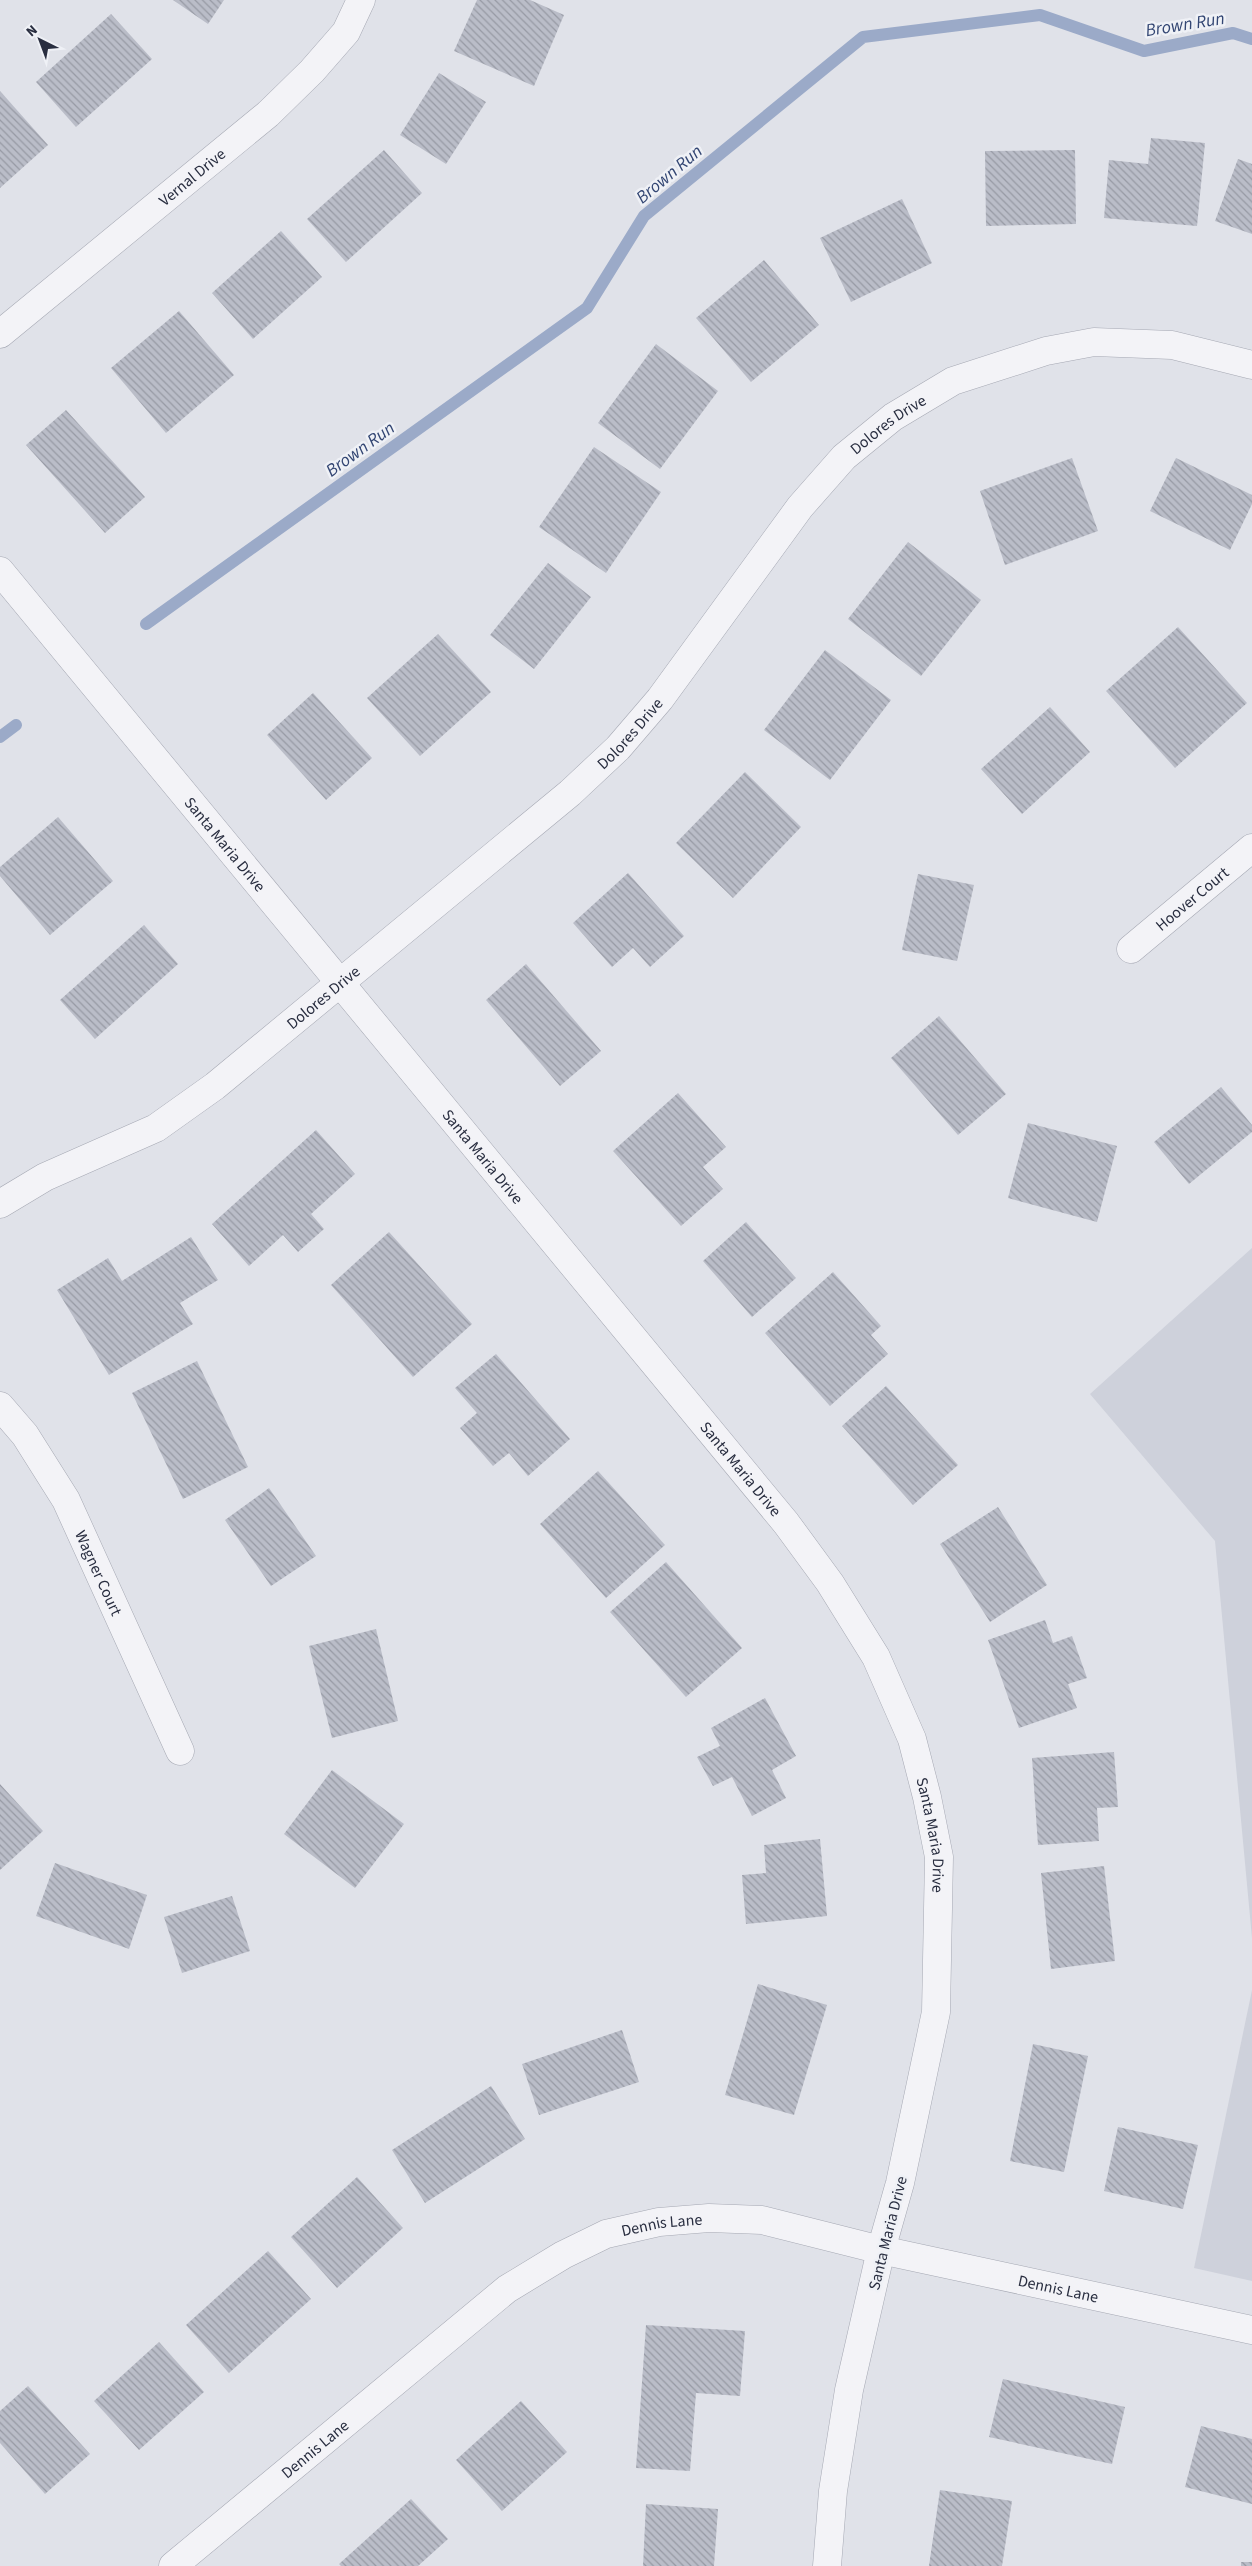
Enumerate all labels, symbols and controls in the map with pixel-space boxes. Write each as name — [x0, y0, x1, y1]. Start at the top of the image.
water label: Brown Run — [1144, 6, 1227, 43]
north arrow — [15, 15, 65, 65]
text: N — [22, 21, 42, 42]
water label: Brown Run — [631, 139, 708, 210]
street label: Vernal Drive — [154, 143, 230, 211]
street label: Dolores Drive — [846, 390, 930, 460]
water label: Brown Run — [321, 416, 400, 483]
street label: Dolores Drive — [592, 693, 668, 775]
street label: Santa Maria Drive — [179, 793, 270, 897]
street label: Hoover Court — [1151, 862, 1234, 936]
street label: Dolores Drive — [282, 961, 365, 1035]
street label: Santa Maria Drive — [437, 1105, 528, 1209]
street label: Santa Maria Drive — [695, 1417, 786, 1521]
street label: Wagner Court — [69, 1527, 127, 1620]
street label: Santa Maria Drive — [910, 1775, 949, 1893]
street label: Santa Maria Drive — [863, 2174, 913, 2293]
street label: Dennis Lane — [619, 2209, 703, 2242]
street label: Dennis Lane — [1016, 2270, 1100, 2309]
street label: Dennis Lane — [277, 2415, 354, 2484]

